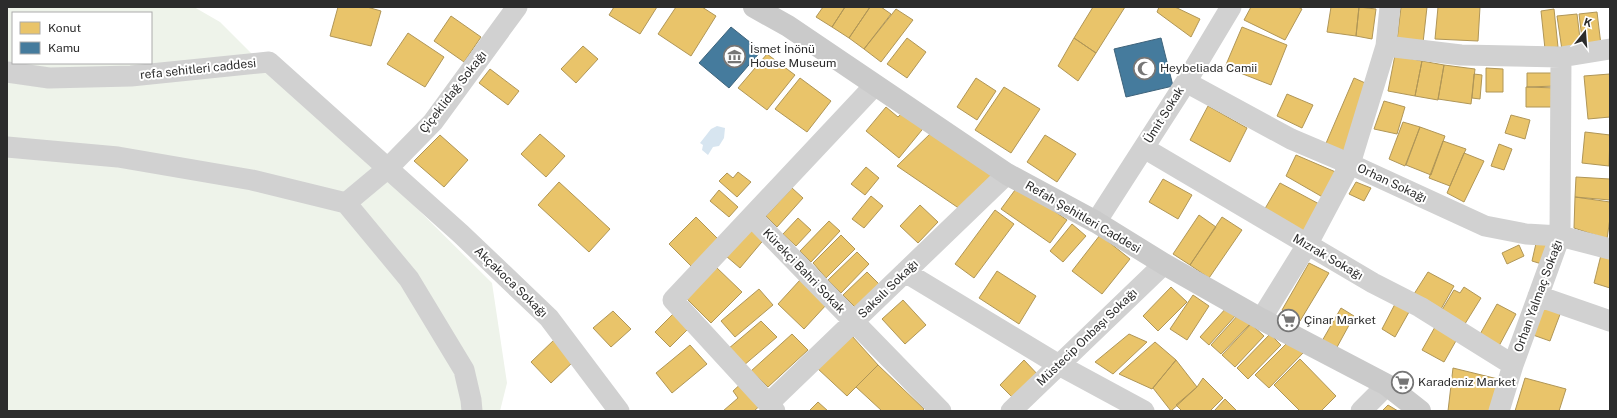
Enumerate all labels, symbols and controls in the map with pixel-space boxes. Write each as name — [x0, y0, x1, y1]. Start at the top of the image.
legend — [12, 12, 152, 64]
north arrow — [1565, 12, 1605, 52]
text: K — [1582, 16, 1594, 29]
text: Konut — [48, 21, 82, 35]
text: Kamu — [48, 41, 80, 55]
place label: İsmet İnönü House Museum — [750, 42, 836, 70]
museum icon: İsmet İnönü House Museum — [722, 43, 748, 69]
street label: Çiçeklidağ Sokağı — [417, 48, 489, 136]
mosque icon: Heybeliada Camii — [1131, 55, 1157, 81]
street label: refa sehitleri caddesi — [139, 56, 257, 82]
place label: Heybeliada Camii — [1160, 61, 1257, 75]
street label: Ümit Sokak — [1141, 84, 1187, 146]
street label: Orhan Sokağı — [1355, 161, 1429, 205]
street label: Refah Şehitleri Caddesi — [1023, 178, 1143, 256]
street label: Kürekçi Bahri Sokak — [760, 226, 848, 316]
street label: Mızrak Sokağı — [1291, 231, 1365, 283]
street label: Orhan Yalmaç Sokağı — [1511, 238, 1565, 354]
street label: Akçakoca Sokağı — [472, 244, 550, 320]
street label: Saksılı Sokağı — [855, 257, 921, 321]
street label: Müstecip Onbaşı Sokağı — [1034, 285, 1140, 389]
supermarket icon: Çinar Market — [1275, 307, 1301, 333]
place label: Çinar Market — [1304, 313, 1376, 327]
supermarket icon: Karadeniz Market — [1390, 369, 1416, 395]
place label: Karadeniz Market — [1418, 375, 1516, 389]

